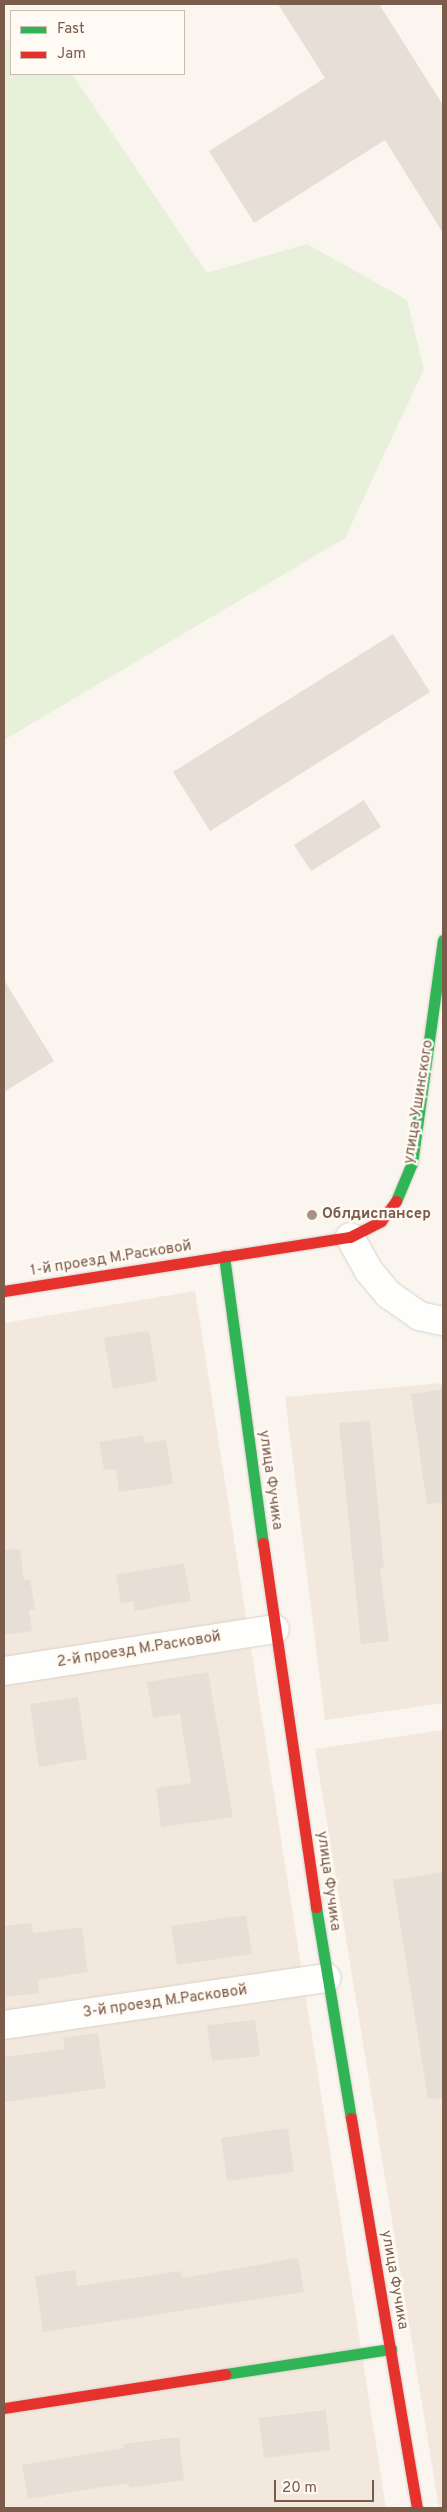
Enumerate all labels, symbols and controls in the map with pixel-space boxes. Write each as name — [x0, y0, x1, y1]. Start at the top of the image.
legend — [10, 10, 185, 75]
text: Fast — [57, 20, 85, 39]
text: Jam — [57, 45, 86, 64]
street label: улица Ушинского — [400, 1039, 438, 1165]
place label: Облдиспансер — [322, 1206, 431, 1224]
marker: Облдиспансер — [306, 1209, 318, 1221]
street label: 1-й проезд М.Расковой — [29, 1237, 193, 1281]
street label: улица Фучика — [254, 1429, 286, 1531]
street label: 2-й проезд М.Расковой — [56, 1628, 222, 1672]
street label: улица Фучика — [312, 1830, 344, 1932]
street label: 3-й проезд М.Расковой — [82, 1982, 248, 2022]
street label: улица Фучика — [376, 2229, 412, 2331]
scale bar — [277, 2470, 377, 2502]
text: 20 m — [282, 2479, 317, 2498]

